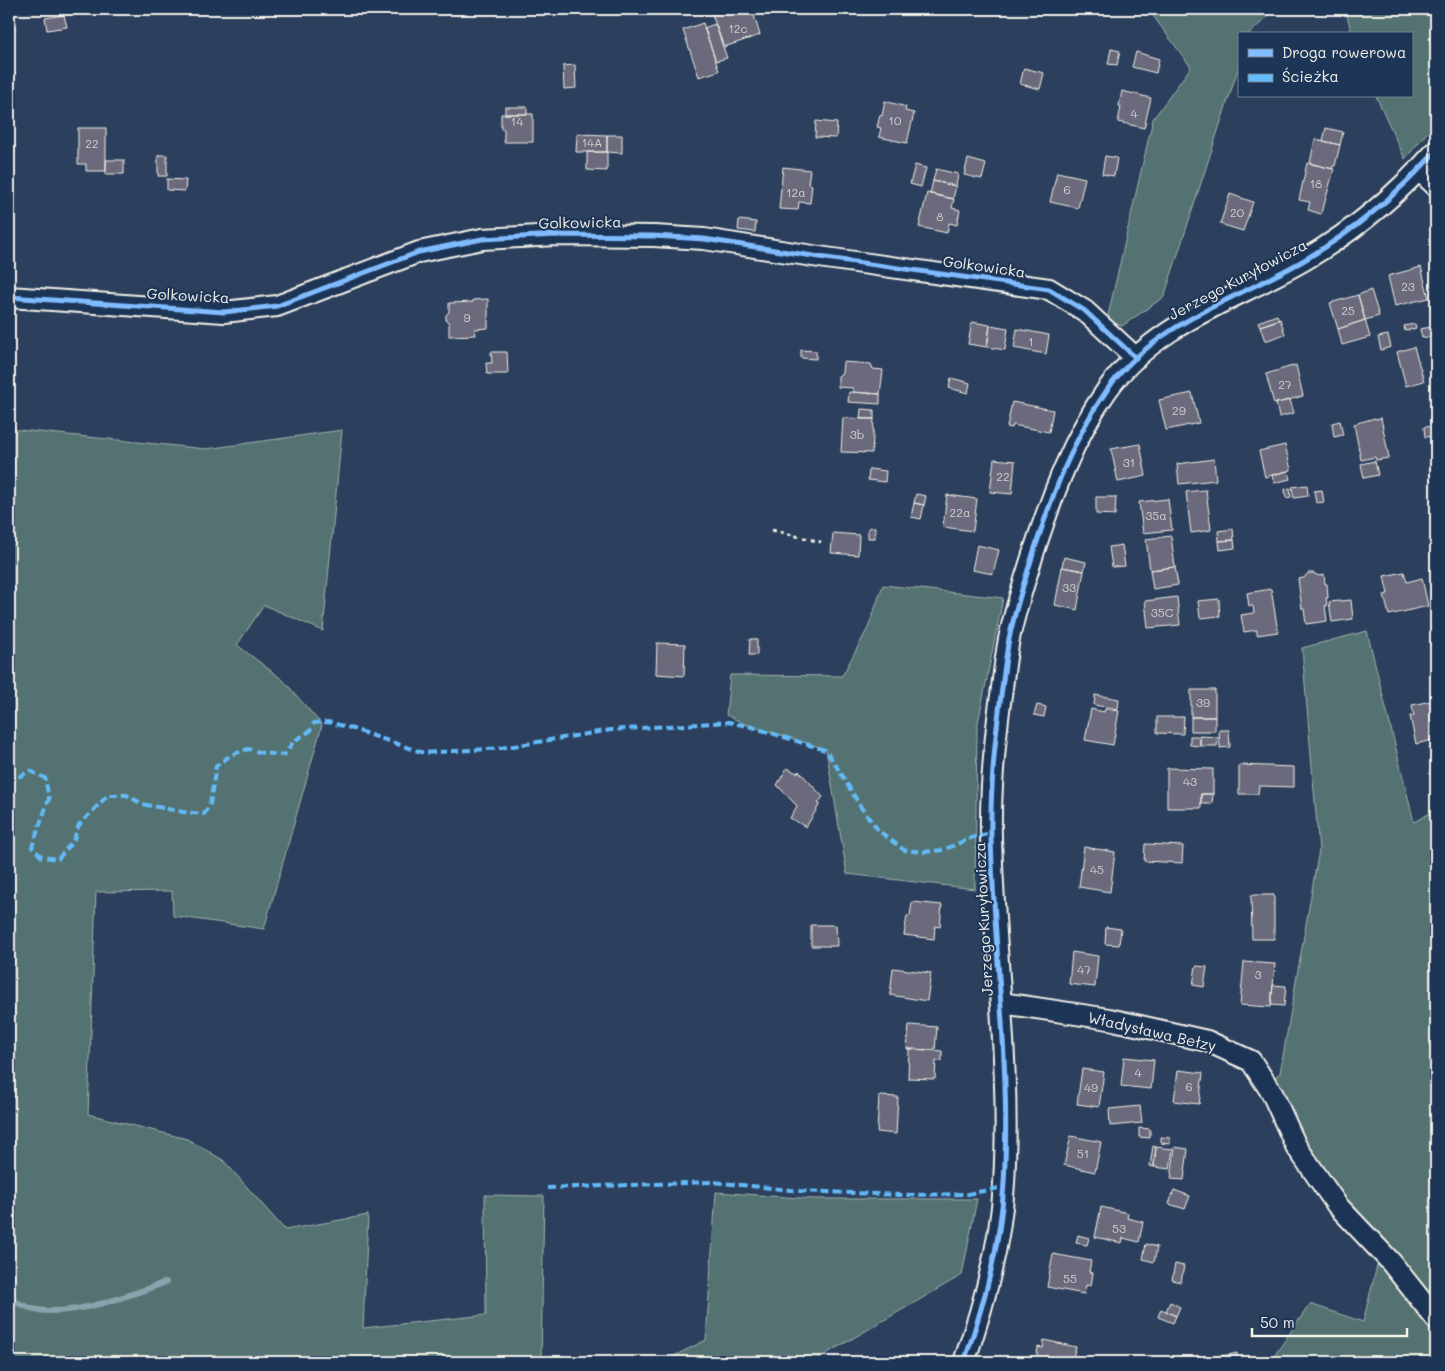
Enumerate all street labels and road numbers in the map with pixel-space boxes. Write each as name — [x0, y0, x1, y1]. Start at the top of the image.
street label: Golkowicka — [538, 211, 622, 233]
street label: Jerzego Kuryłowicza — [1165, 234, 1310, 324]
street label: Golkowicka — [942, 250, 1027, 282]
street label: Golkowicka — [146, 283, 230, 307]
street label: Jerzego Kuryłowicza — [969, 842, 997, 996]
street label: Władysława Bełzy — [1086, 1007, 1218, 1056]

